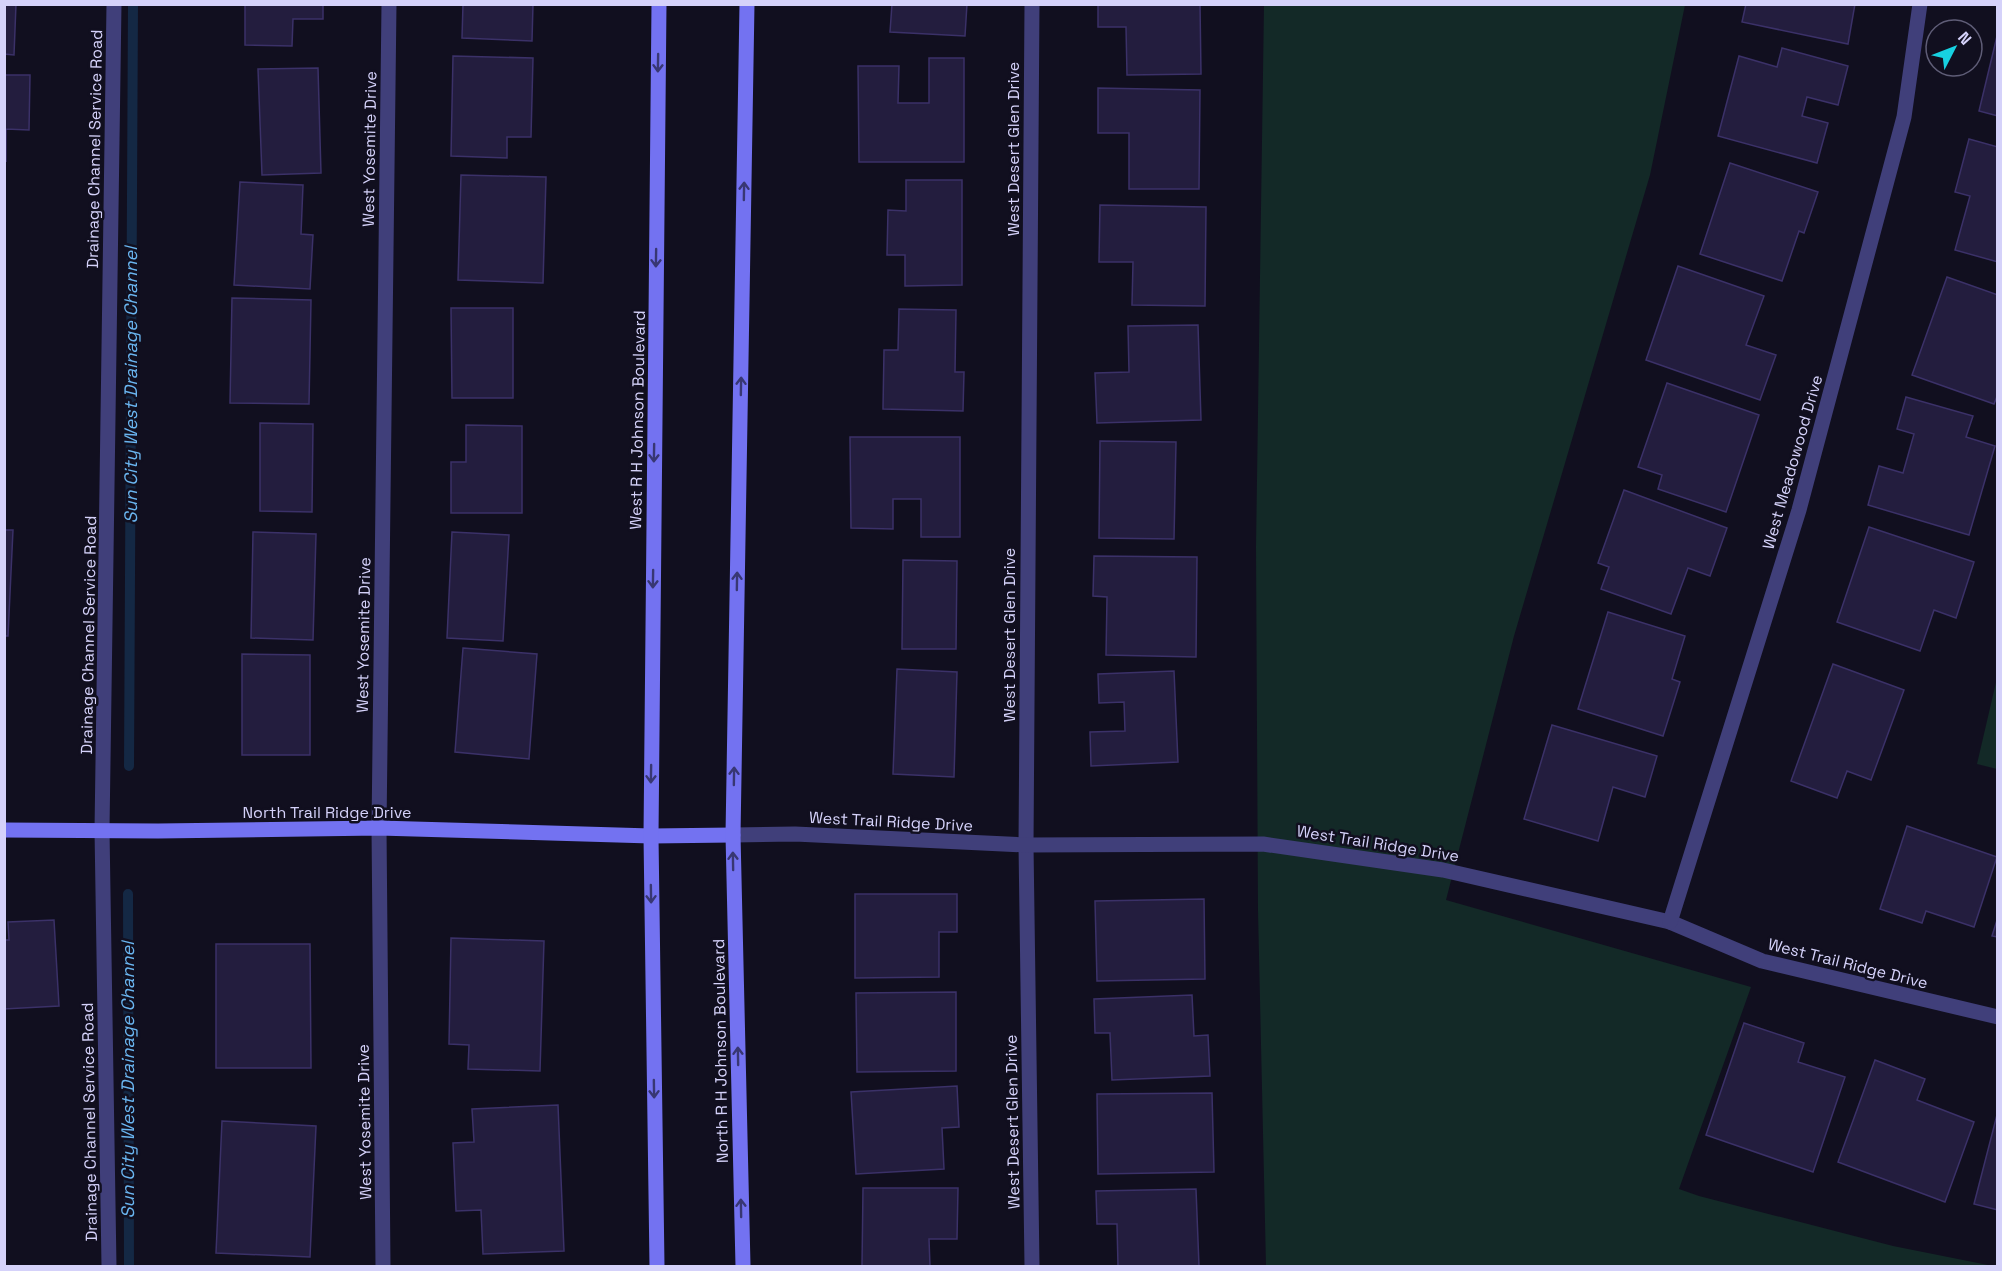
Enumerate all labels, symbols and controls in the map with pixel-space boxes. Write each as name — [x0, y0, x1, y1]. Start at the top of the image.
north arrow — [1924, 18, 1984, 78]
text: N — [1953, 27, 1976, 49]
street label: Drainage Channel Service Road — [82, 29, 107, 269]
one-way arrow — [652, 52, 664, 72]
street label: West Desert Glen Drive — [1003, 62, 1024, 236]
street label: West Yosemite Drive — [358, 71, 381, 227]
one-way arrow — [738, 182, 750, 202]
water label: Sun City West Drainage Channel — [119, 244, 142, 524]
one-way arrow — [650, 247, 662, 267]
street label: West R H Johnson Boulevard — [625, 310, 650, 530]
street label: West Meadowood Drive — [1758, 372, 1827, 552]
one-way arrow — [735, 377, 746, 397]
one-way arrow — [648, 442, 660, 462]
street label: Drainage Channel Service Road — [76, 515, 101, 755]
street label: West Desert Glen Drive — [999, 548, 1020, 722]
street label: West Yosemite Drive — [352, 557, 375, 713]
one-way arrow — [647, 568, 659, 588]
one-way arrow — [731, 572, 743, 592]
one-way arrow — [645, 763, 657, 783]
one-way arrow — [728, 767, 740, 787]
street label: North Trail Ridge Drive — [242, 802, 412, 823]
street label: West Trail Ridge Drive — [808, 807, 974, 836]
street label: West Trail Ridge Drive — [1295, 820, 1461, 867]
one-way arrow — [728, 852, 739, 872]
one-way arrow — [646, 884, 657, 904]
street label: West Trail Ridge Drive — [1766, 933, 1930, 994]
water label: Sun City West Drainage Channel — [116, 939, 139, 1219]
street label: North R H Johnson Boulevard — [708, 939, 733, 1163]
street label: Drainage Channel Service Road — [77, 1002, 102, 1242]
street label: West Desert Glen Drive — [1000, 1034, 1025, 1209]
street label: West Yosemite Drive — [353, 1044, 376, 1200]
one-way arrow — [732, 1047, 743, 1067]
one-way arrow — [648, 1079, 660, 1099]
one-way arrow — [736, 1199, 747, 1219]

